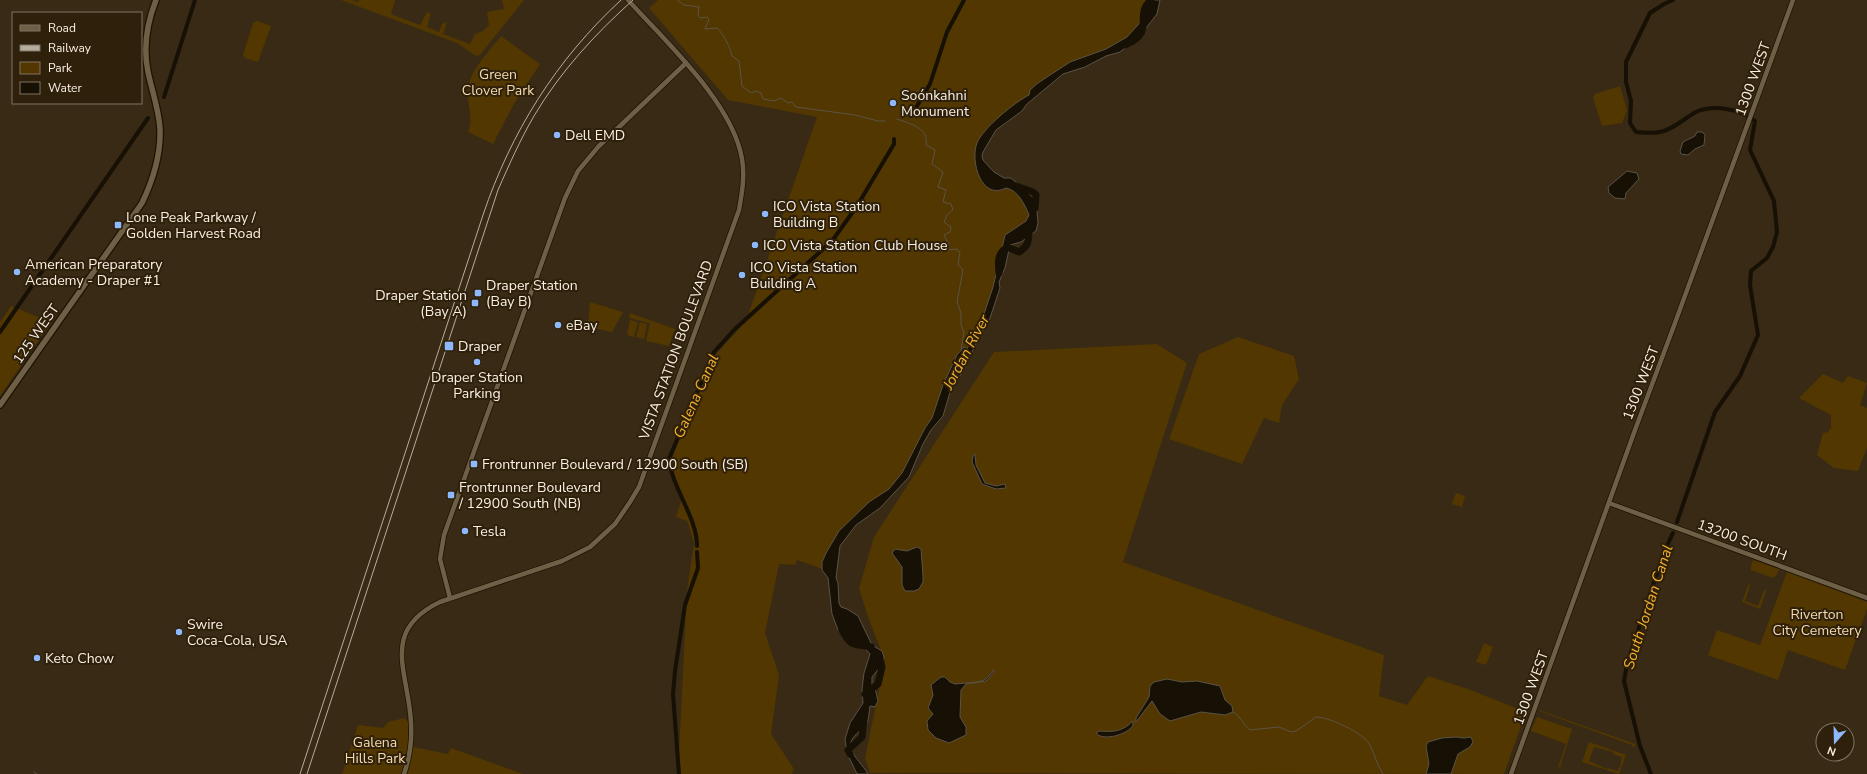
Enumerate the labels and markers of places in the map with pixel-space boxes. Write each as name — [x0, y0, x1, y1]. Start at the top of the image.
place label: Soónkahni Monument — [901, 86, 969, 121]
marker: Soónkahni Monument — [888, 98, 898, 108]
place label: Dell EMD — [565, 126, 625, 145]
marker: Dell EMD — [552, 130, 562, 140]
place label: ICO Vista Station Building B — [773, 197, 880, 232]
place label: Lone Peak Parkway / Golden Harvest Road — [126, 208, 261, 243]
marker: ICO Vista Station Building B — [760, 209, 770, 219]
marker: Lone Peak Parkway / Golden Harvest Road — [113, 220, 123, 230]
place label: ICO Vista Station Club House — [763, 236, 948, 255]
marker: ICO Vista Station Club House — [750, 240, 760, 250]
place label: American Preparatory Academy - Draper #1 — [25, 255, 163, 290]
place label: ICO Vista Station Building A — [750, 258, 857, 293]
marker: American Preparatory Academy - Draper #1 — [12, 267, 22, 277]
marker: ICO Vista Station Building A — [737, 270, 747, 280]
place label: Draper Station (Bay B) — [486, 276, 578, 311]
place label: Draper Station (Bay A) — [375, 286, 467, 321]
marker: Draper Station (Bay B) — [473, 288, 483, 298]
marker: Draper Station (Bay A) — [470, 298, 480, 308]
place label: eBay — [566, 316, 598, 335]
marker: eBay — [553, 320, 563, 330]
place label: Draper — [458, 337, 501, 356]
marker: Draper — [443, 340, 455, 352]
marker: Draper Station Parking — [472, 357, 482, 367]
place label: Draper Station Parking — [431, 368, 523, 403]
place label: Frontrunner Boulevard / 12900 South (SB) — [482, 455, 748, 474]
marker: Frontrunner Boulevard / 12900 South (SB) — [469, 459, 479, 469]
place label: Frontrunner Boulevard / 12900 South (NB) — [458, 478, 601, 513]
marker: Frontrunner Boulevard / 12900 South (NB) — [446, 490, 456, 500]
place label: Tesla — [473, 522, 506, 541]
marker: Tesla — [460, 526, 470, 536]
place label: Swire Coca-Cola, USA — [187, 615, 288, 650]
marker: Swire Coca-Cola, USA — [174, 627, 184, 637]
place label: Keto Chow — [45, 649, 114, 668]
marker: Keto Chow — [32, 653, 42, 663]

